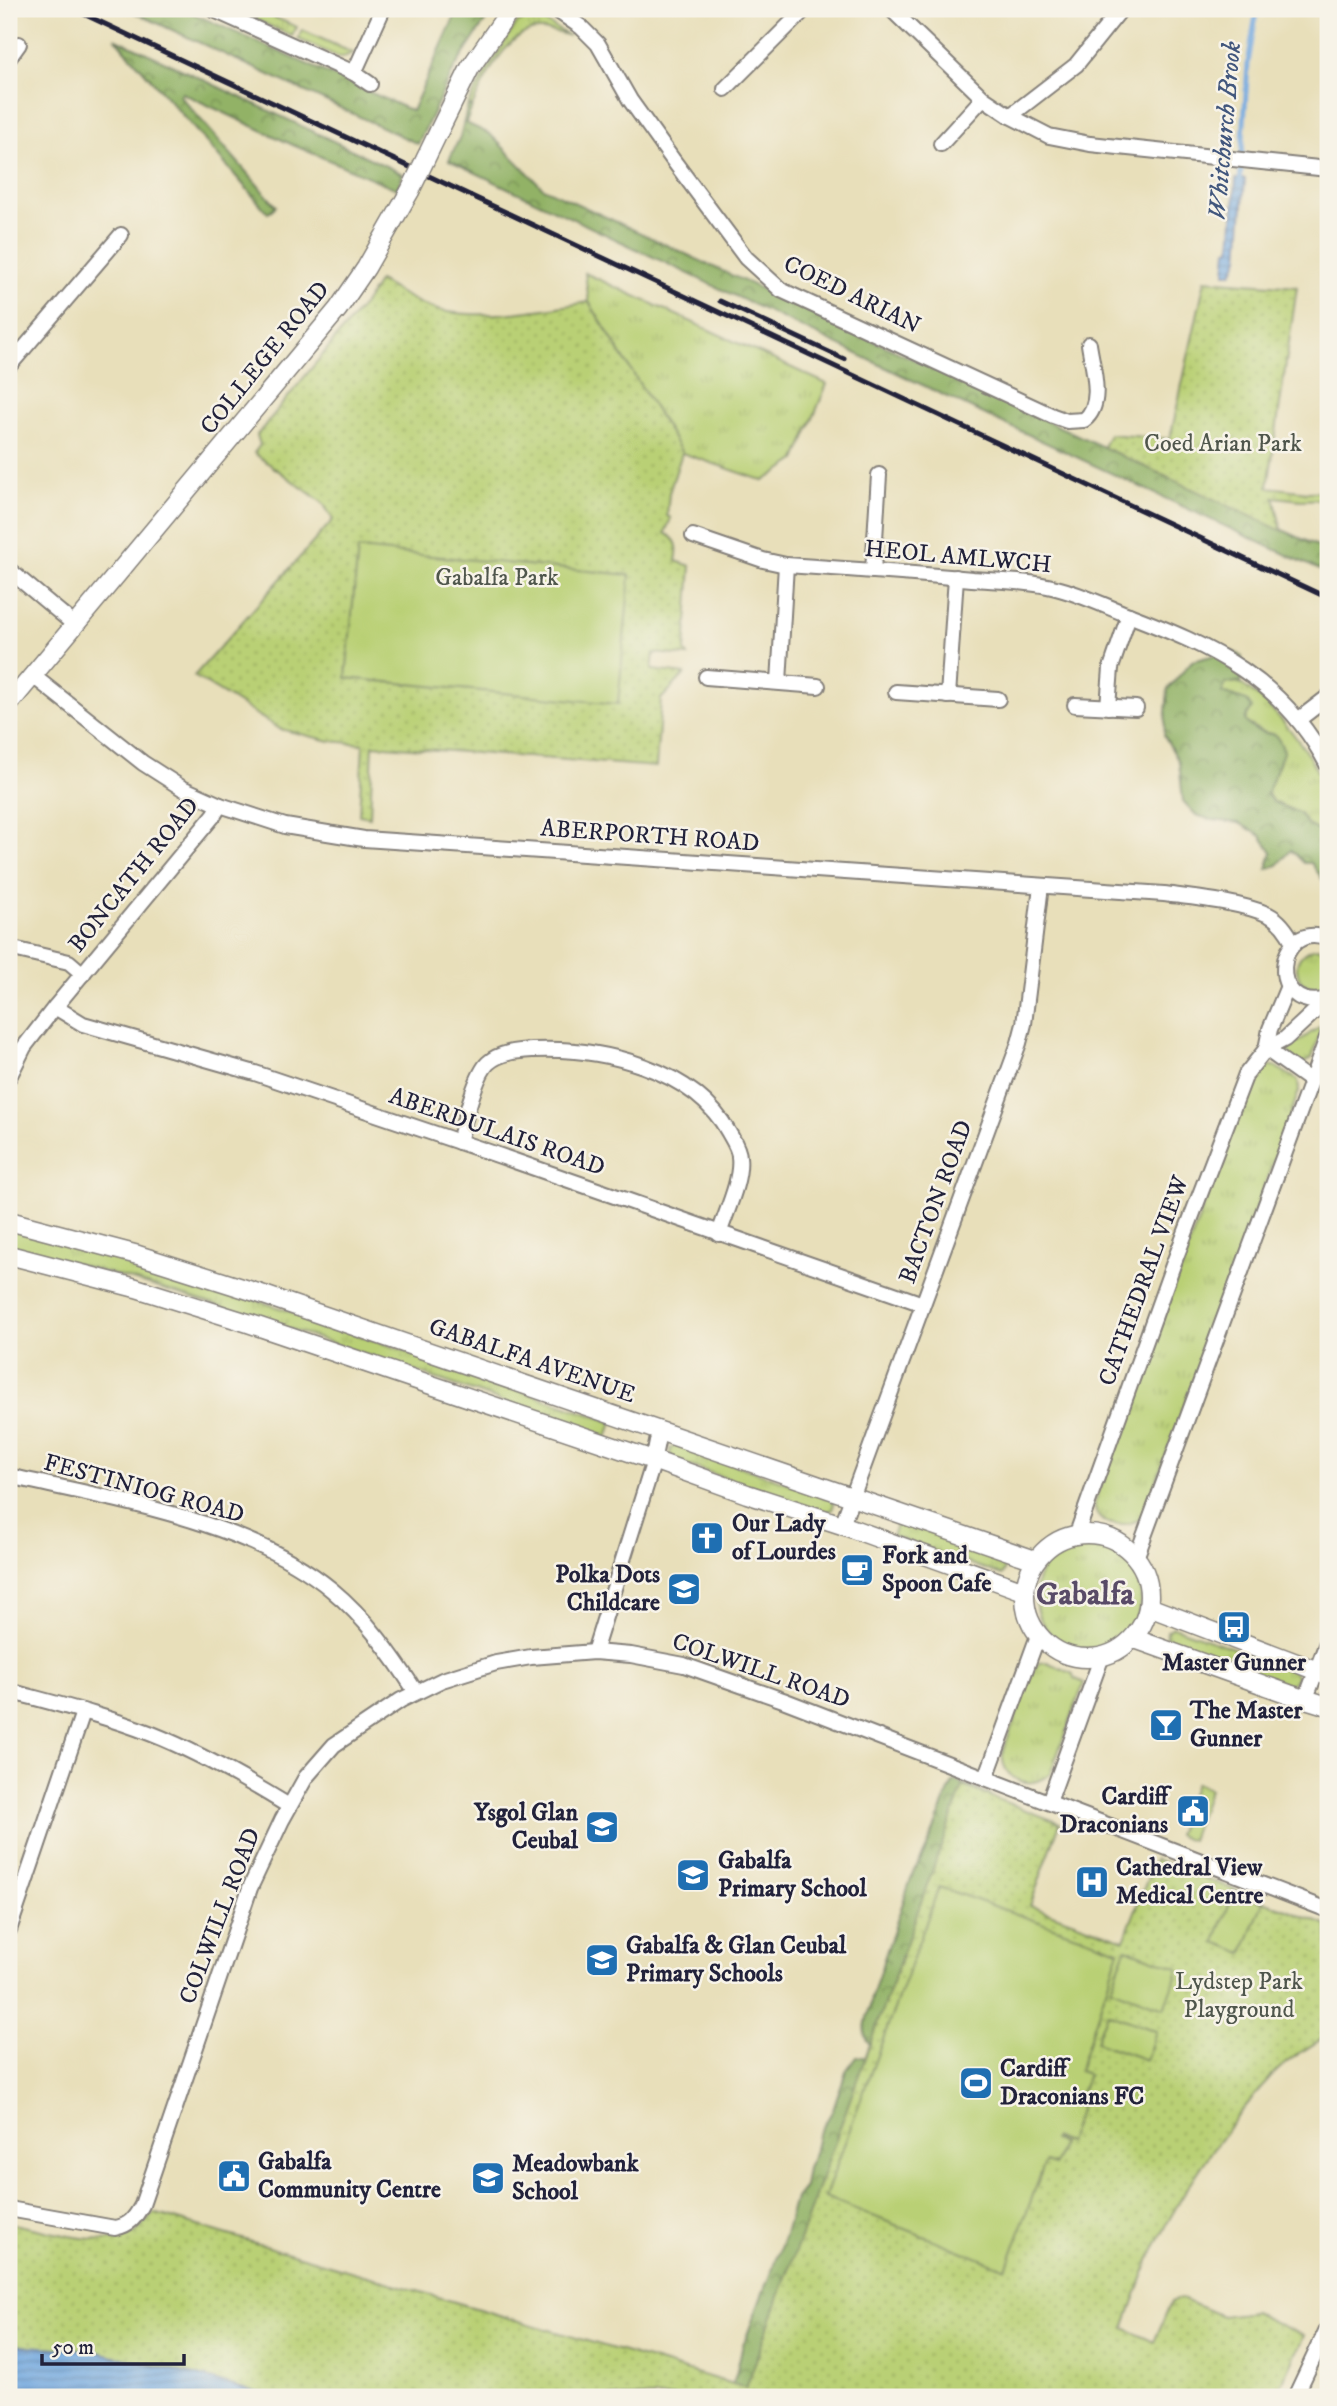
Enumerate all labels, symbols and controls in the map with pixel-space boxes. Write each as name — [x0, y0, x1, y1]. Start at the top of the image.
water label: Whitchurch Brook — [1201, 40, 1249, 222]
street label: COED ARIAN — [779, 249, 925, 341]
street label: COLLEGE ROAD — [194, 275, 336, 441]
park label: Coed Arian Park — [1144, 429, 1302, 459]
street label: HEOL AMLWCH — [863, 534, 1053, 580]
park label: Gabalfa Park — [435, 563, 559, 593]
street label: BONCATH ROAD — [62, 791, 206, 959]
street label: ABERPORTH ROAD — [540, 813, 760, 859]
street label: ABERDULAIS ROAD — [385, 1081, 609, 1183]
street label: BACTON ROAD — [893, 1116, 979, 1288]
street label: CATHEDRAL VIEW — [1092, 1171, 1196, 1390]
street label: GABALFA AVENUE — [425, 1312, 639, 1410]
street label: FESTINIOG ROAD — [40, 1448, 248, 1530]
place label: Our Lady of Lourdes — [732, 1509, 836, 1567]
church icon: Our Lady of Lourdes — [688, 1519, 726, 1557]
place label: Fork and Spoon Cafe — [882, 1541, 991, 1599]
cafe icon: Fork and Spoon Cafe — [838, 1551, 876, 1589]
place label: Polka Dots Childcare — [555, 1560, 660, 1618]
school or university icon: Polka Dots Childcare — [665, 1570, 703, 1608]
district label: Gabalfa — [1036, 1575, 1134, 1615]
bus stop icon: Master Gunner — [1215, 1608, 1253, 1646]
street label: COLWILL ROAD — [668, 1627, 854, 1715]
place label: Master Gunner — [1162, 1648, 1307, 1678]
place label: The Master Gunner — [1189, 1696, 1304, 1754]
bar icon: The Master Gunner — [1147, 1706, 1185, 1744]
place label: Cardiff Draconians — [1060, 1782, 1173, 1840]
public building icon: Cardiff Draconians — [1174, 1792, 1212, 1830]
place label: Ysgol Glan Ceubal — [473, 1798, 579, 1856]
school or university icon: Ysgol Glan Ceubal — [583, 1808, 621, 1846]
street label: COLWILL ROAD — [173, 1824, 267, 2008]
place label: Gabalfa Primary School — [718, 1846, 867, 1904]
place label: Cathedral View Medical Centre — [1116, 1853, 1264, 1911]
school or university icon: Gabalfa Primary School — [674, 1856, 712, 1894]
hospital icon: Cathedral View Medical Centre — [1073, 1863, 1111, 1901]
place label: Gabalfa & Glan Ceubal Primary Schools — [626, 1931, 847, 1989]
school or university icon: Gabalfa & Glan Ceubal Primary Schools — [583, 1941, 621, 1979]
park label: Lydstep Park Playground — [1175, 1967, 1303, 2025]
place label: Cardiff Draconians FC — [1000, 2054, 1144, 2112]
sports icon: Cardiff Draconians FC — [957, 2064, 995, 2102]
place label: Gabalfa Community Centre — [258, 2147, 441, 2205]
place label: Meadowbank School — [512, 2149, 640, 2207]
public building icon: Gabalfa Community Centre — [215, 2157, 253, 2195]
school or university icon: Meadowbank School — [469, 2159, 507, 2197]
scale bar — [42, 2322, 184, 2366]
text: 50 m — [52, 2335, 94, 2361]

